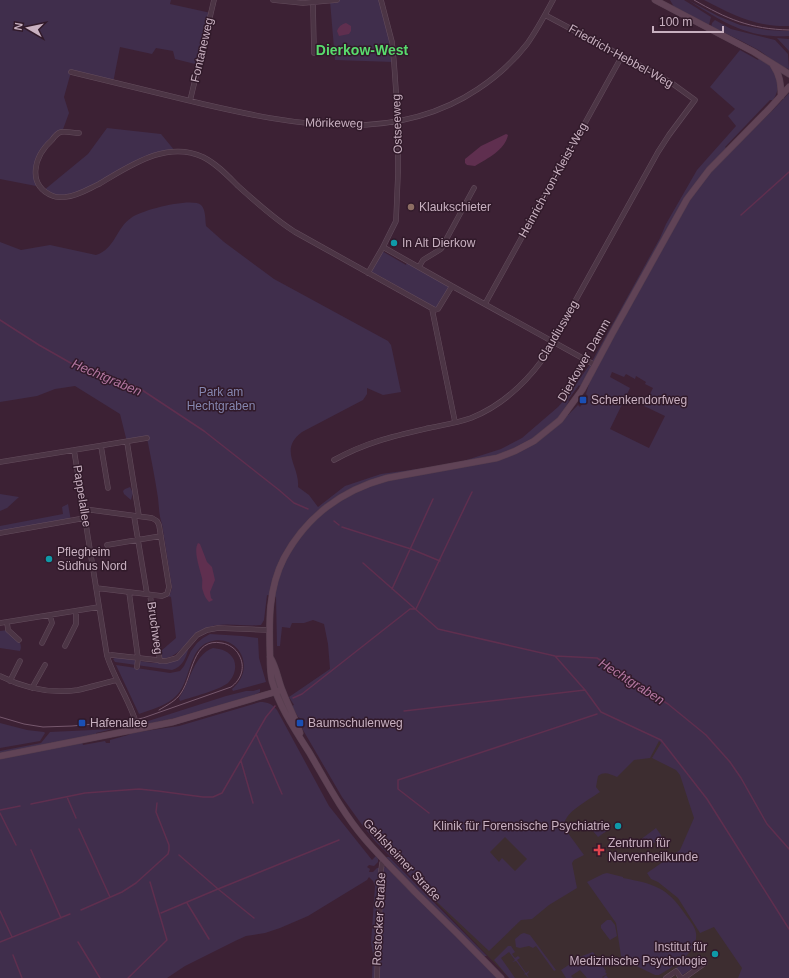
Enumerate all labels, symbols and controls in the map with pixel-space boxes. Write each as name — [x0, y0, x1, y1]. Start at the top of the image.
north arrow — [8, 8, 48, 48]
scale bar — [653, 8, 723, 34]
text: 100 m — [659, 15, 692, 29]
street label: Fontaneweg — [188, 16, 216, 84]
street label: Friedrich-Hebbel-Weg — [566, 21, 676, 91]
text: N — [12, 22, 25, 31]
district label: Dierkow-West — [316, 42, 408, 58]
street label: Ostseeweg — [389, 94, 405, 154]
street label: Mörikeweg — [305, 115, 363, 131]
street label: Heinrich-von-Kleist-Weg — [516, 120, 590, 240]
place label: Klaukschieter — [419, 200, 491, 214]
marker: Klaukschieter — [406, 202, 416, 212]
place label: In Alt Dierkow — [402, 236, 476, 250]
marker: In Alt Dierkow — [389, 238, 399, 248]
street label: Claudiusweg — [535, 298, 581, 364]
street label: Dierkower Damm — [555, 316, 613, 404]
water label: Hechtgraben — [70, 356, 144, 399]
park label: Park am Hechtgraben — [187, 385, 255, 413]
place label: Schenkendorfweg — [591, 393, 687, 407]
marker: Schenkendorfweg — [578, 395, 588, 405]
street label: Pappelallee — [70, 464, 94, 528]
place label: Pflegheim Südhus Nord — [57, 545, 127, 573]
marker: Pflegheim Südhus Nord — [44, 554, 54, 564]
street label: Bruchweg — [144, 601, 166, 655]
water label: Hechtgraben — [596, 655, 667, 708]
place label: Hafenallee — [90, 716, 148, 730]
place label: Baumschulenweg — [308, 716, 403, 730]
marker: Hafenallee — [77, 718, 87, 728]
marker: Baumschulenweg — [295, 718, 305, 728]
street label: Gehlsheimer Straße — [360, 816, 444, 904]
place label: Klinik für Forensische Psychiatrie — [433, 819, 610, 833]
marker: Klinik für Forensische Psychiatrie — [613, 821, 623, 831]
place label: Zentrum für Nervenheilkunde — [608, 836, 698, 864]
marker: Zentrum für Nervenheilkunde — [593, 844, 605, 856]
street label: Rostocker Straße — [370, 872, 388, 966]
place label: Institut für Medizinische Psychologie — [570, 940, 707, 968]
marker: Institut für Medizinische Psychologie — [710, 949, 720, 959]

